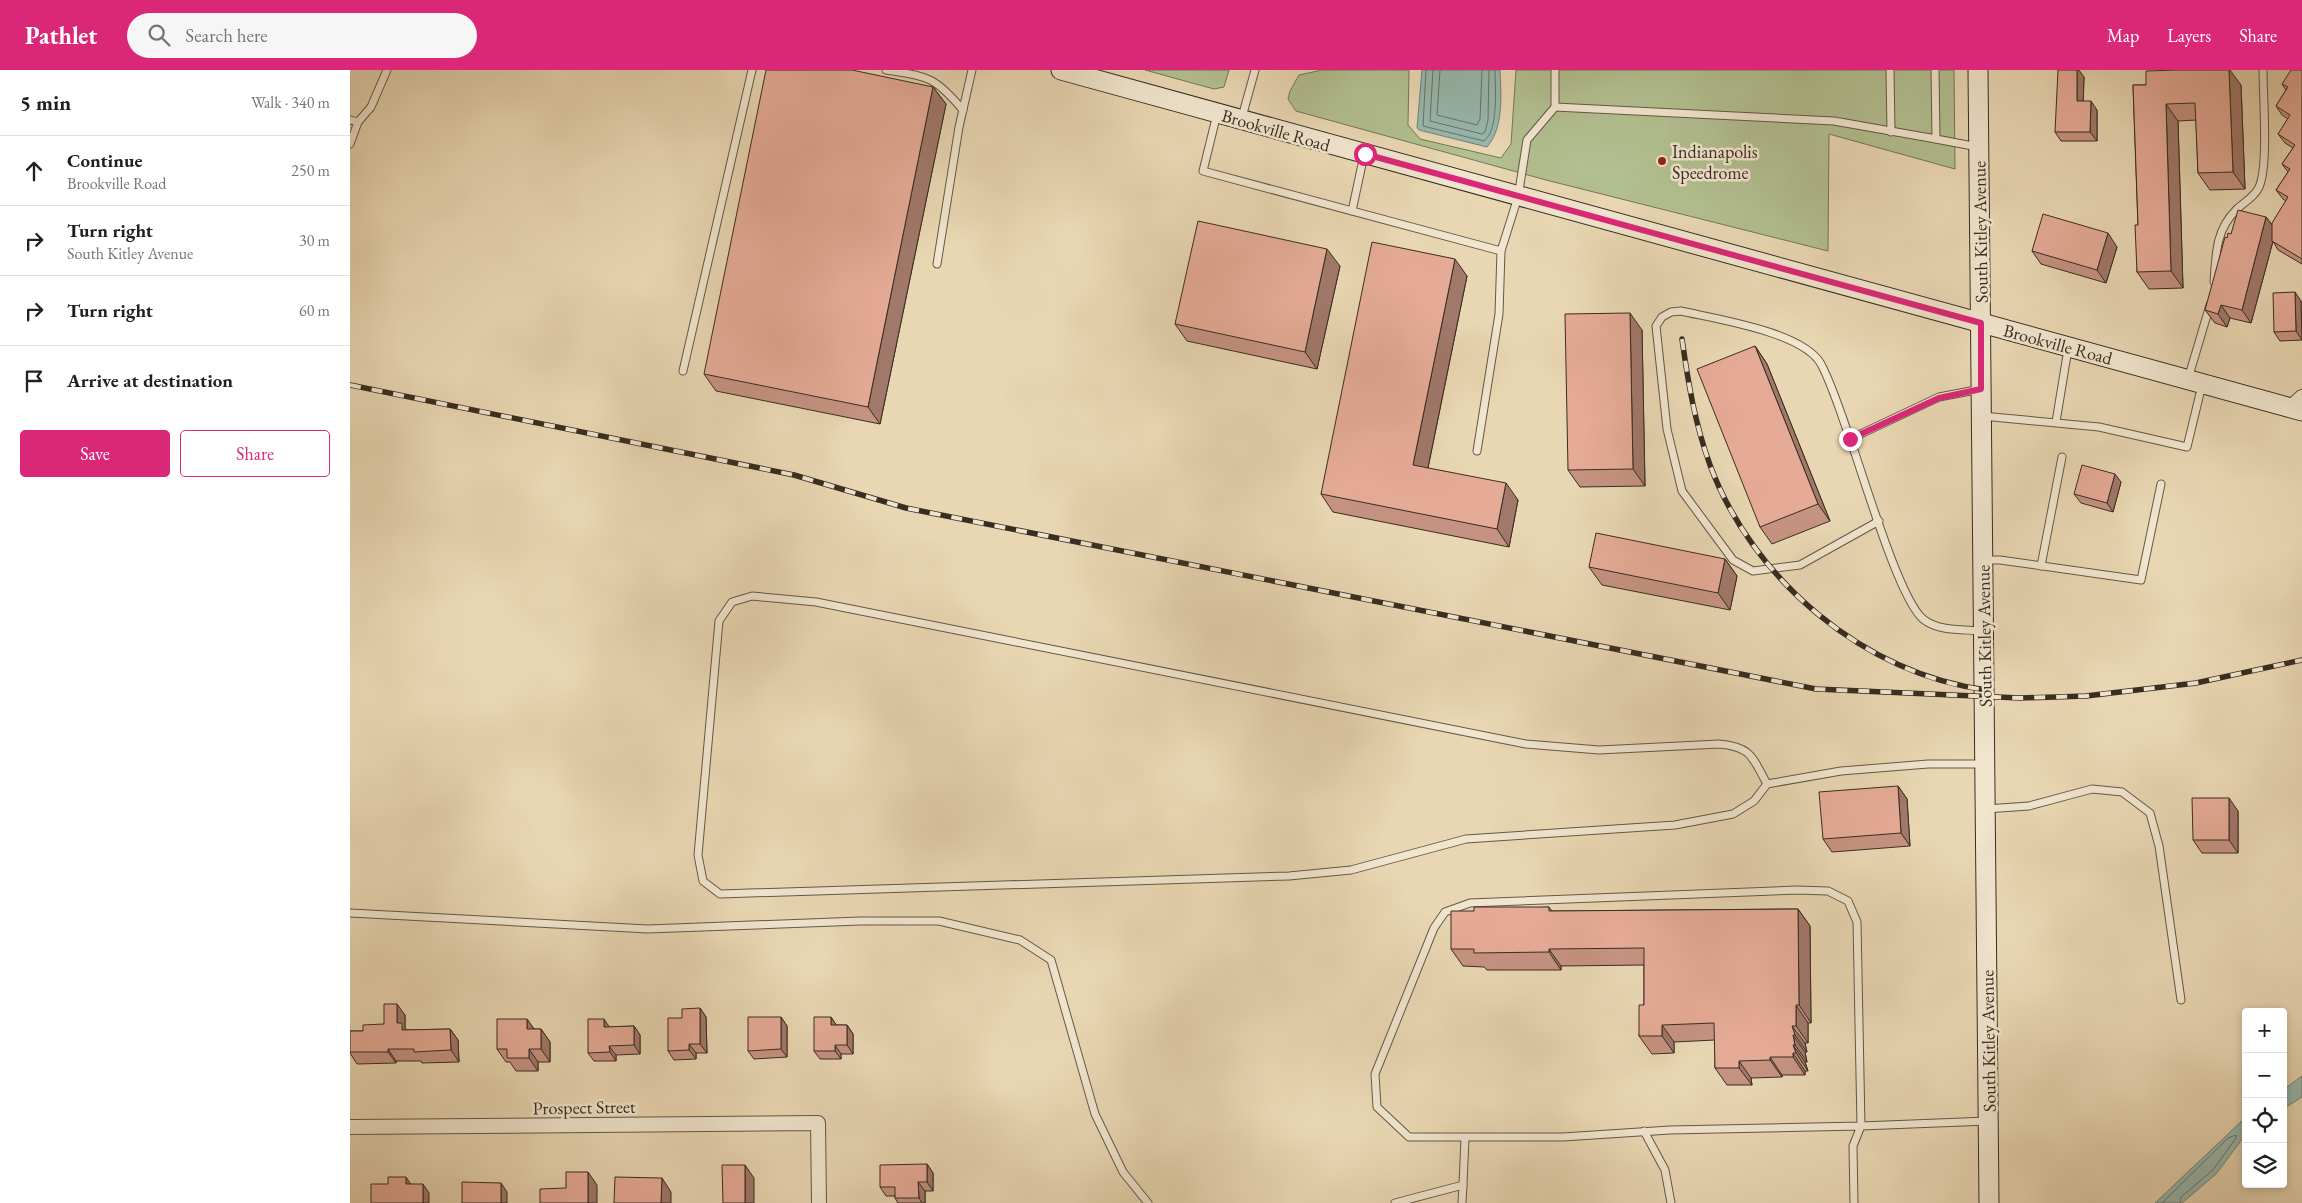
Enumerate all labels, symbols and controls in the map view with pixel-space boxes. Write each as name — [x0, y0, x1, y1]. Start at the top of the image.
search box — [127, 13, 477, 58]
text: Pathlet — [25, 20, 97, 51]
icon: search — [145, 21, 173, 49]
text: Search here — [185, 23, 268, 48]
text: Map — [2107, 24, 2139, 47]
text: Layers — [2167, 24, 2211, 47]
text: Share — [2239, 24, 2277, 47]
text: 5 min — [20, 89, 71, 116]
text: Walk · 340 m — [251, 92, 330, 113]
street label: Brookville Road — [1219, 104, 1334, 157]
place label: Indianapolis Speedrome — [1672, 140, 1758, 184]
route start — [1354, 143, 1377, 166]
text: Continue — [67, 148, 142, 173]
marker: Indianapolis Speedrome — [1656, 155, 1668, 167]
icon: ahead — [20, 157, 48, 185]
text: 250 m — [291, 160, 330, 181]
street label: South Kitley Avenue — [1967, 161, 1993, 303]
text: Brookville Road — [67, 173, 166, 194]
text: Turn right — [67, 218, 153, 243]
icon: right — [20, 227, 48, 255]
text: 30 m — [299, 230, 330, 251]
text: South Kitley Avenue — [67, 243, 193, 264]
icon: right — [20, 297, 48, 325]
text: Turn right — [67, 298, 153, 323]
text: 60 m — [299, 300, 330, 321]
street label: Brookville Road — [2001, 318, 2116, 370]
icon: arrive — [20, 367, 48, 395]
text: Arrive at destination — [67, 368, 233, 393]
route end — [1839, 428, 1862, 451]
button: Save — [20, 430, 170, 477]
button: Share — [180, 430, 330, 477]
street label: South Kitley Avenue — [1971, 565, 1997, 707]
street label: South Kitley Avenue — [1975, 970, 2001, 1112]
map controls — [2242, 1008, 2287, 1188]
button: + — [2242, 1008, 2287, 1053]
button: − — [2242, 1053, 2287, 1098]
street label: Prospect Street — [532, 1095, 636, 1119]
button: locate — [2242, 1098, 2287, 1143]
button: layers — [2242, 1143, 2287, 1188]

